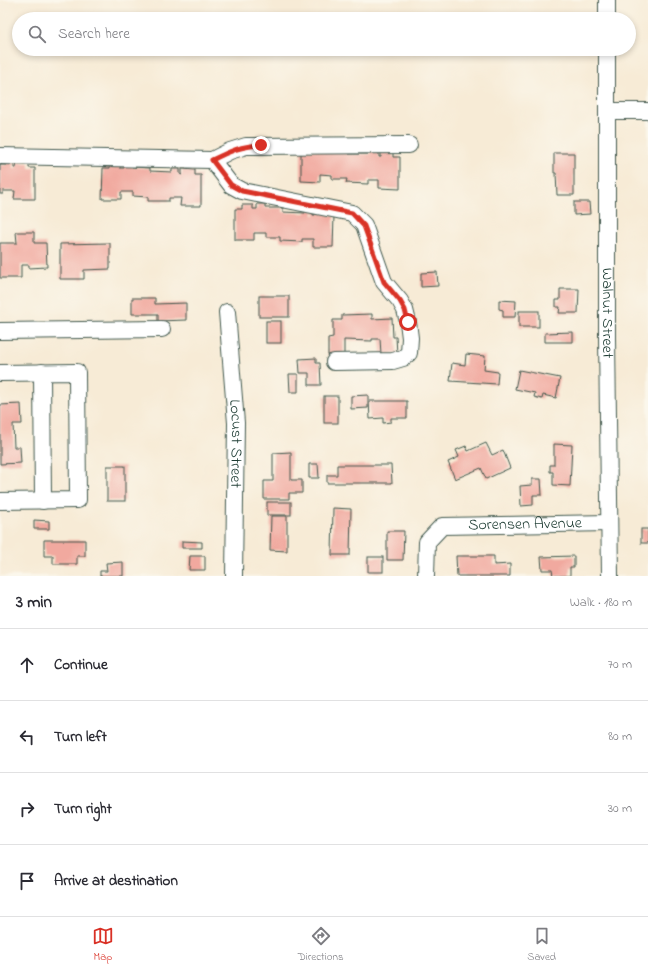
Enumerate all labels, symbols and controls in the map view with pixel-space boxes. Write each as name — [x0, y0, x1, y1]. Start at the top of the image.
search box — [12, 12, 636, 56]
icon: search — [26, 23, 48, 45]
text: Search here — [58, 23, 130, 45]
route end — [252, 136, 270, 154]
street label: Walnut Street — [595, 268, 619, 359]
route start — [399, 313, 417, 331]
street label: Locust Street — [222, 399, 248, 489]
street label: Sorensen Avenue — [468, 511, 583, 538]
text: 3 min — [16, 590, 52, 615]
text: Walk · 180 m — [570, 593, 632, 612]
icon: ahead — [16, 654, 38, 676]
text: Continue — [54, 654, 108, 676]
text: 70 m — [608, 655, 632, 674]
icon: left — [16, 726, 38, 748]
text: Turn left — [54, 726, 107, 748]
text: 80 m — [608, 727, 632, 746]
icon: right — [16, 798, 38, 820]
text: Turn right — [54, 798, 112, 820]
text: 30 m — [608, 799, 632, 818]
icon: arrive — [16, 870, 38, 892]
text: Arrive at destination — [54, 870, 178, 892]
tab: Map — [92, 925, 114, 965]
tab: Directions — [298, 925, 343, 965]
tab: Saved — [527, 925, 556, 965]

